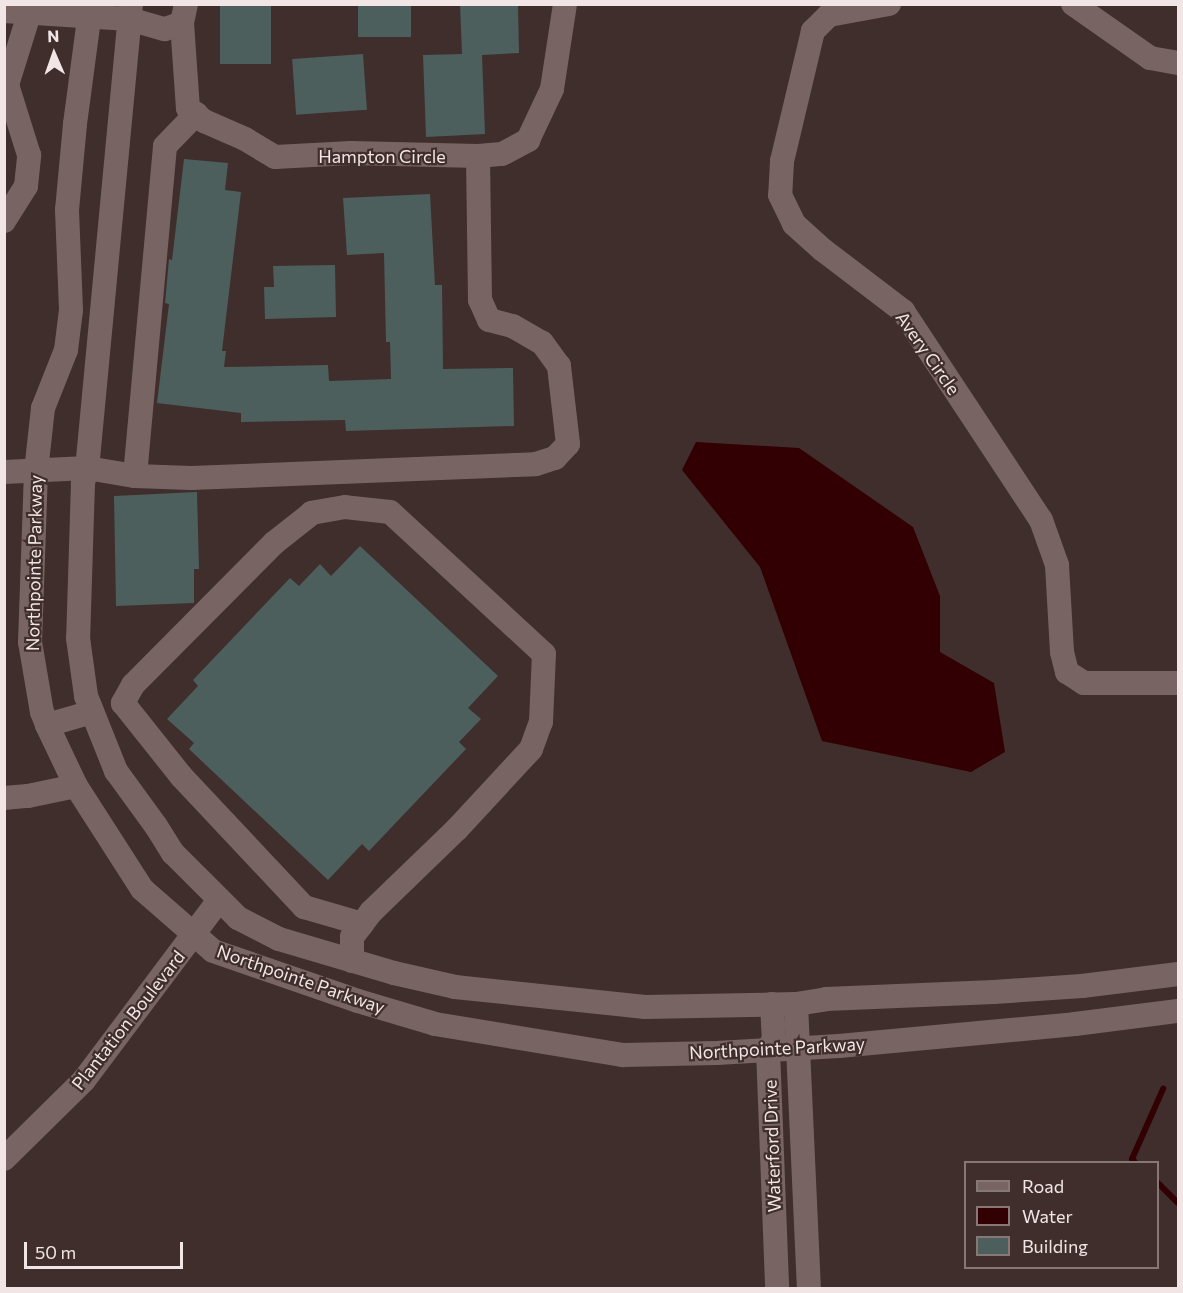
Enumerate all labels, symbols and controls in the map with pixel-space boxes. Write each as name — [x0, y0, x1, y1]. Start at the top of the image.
north arrow — [24, 24, 84, 84]
text: N — [47, 26, 60, 45]
street label: Hampton Circle — [318, 145, 446, 167]
street label: Avery Circle — [891, 307, 965, 399]
street label: Northpointe Parkway — [22, 475, 46, 651]
street label: Northpointe Parkway — [214, 940, 388, 1018]
street label: Plantation Boulevard — [67, 946, 189, 1094]
street label: Northpointe Parkway — [688, 1033, 866, 1063]
street label: Waterford Drive — [759, 1079, 785, 1213]
legend — [964, 1161, 1159, 1269]
text: Road — [1022, 1175, 1064, 1197]
text: Water — [1022, 1205, 1073, 1227]
scale bar — [27, 1230, 186, 1268]
text: Building — [1022, 1235, 1088, 1257]
text: 50 m — [35, 1241, 76, 1263]

